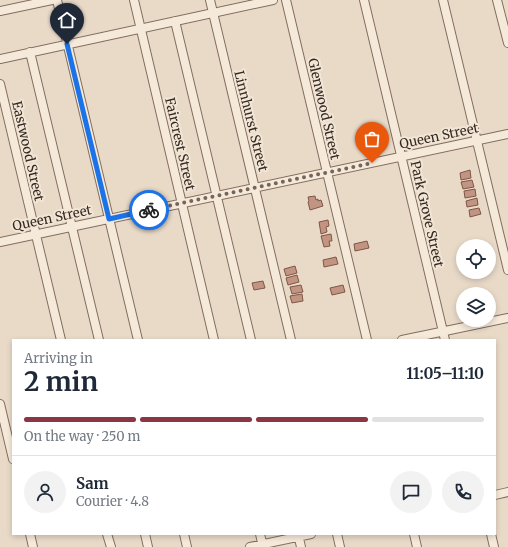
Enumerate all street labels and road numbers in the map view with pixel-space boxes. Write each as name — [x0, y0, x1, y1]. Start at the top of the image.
street label: Glenwood Street — [304, 57, 344, 161]
street label: Linnhurst Street — [230, 69, 272, 173]
street label: Faircrest Street — [161, 96, 199, 192]
street label: Eastwood Street — [8, 99, 48, 203]
street label: Queen Street — [398, 119, 480, 153]
street label: Park Grove Street — [407, 159, 447, 269]
street label: Queen Street — [11, 201, 93, 235]

